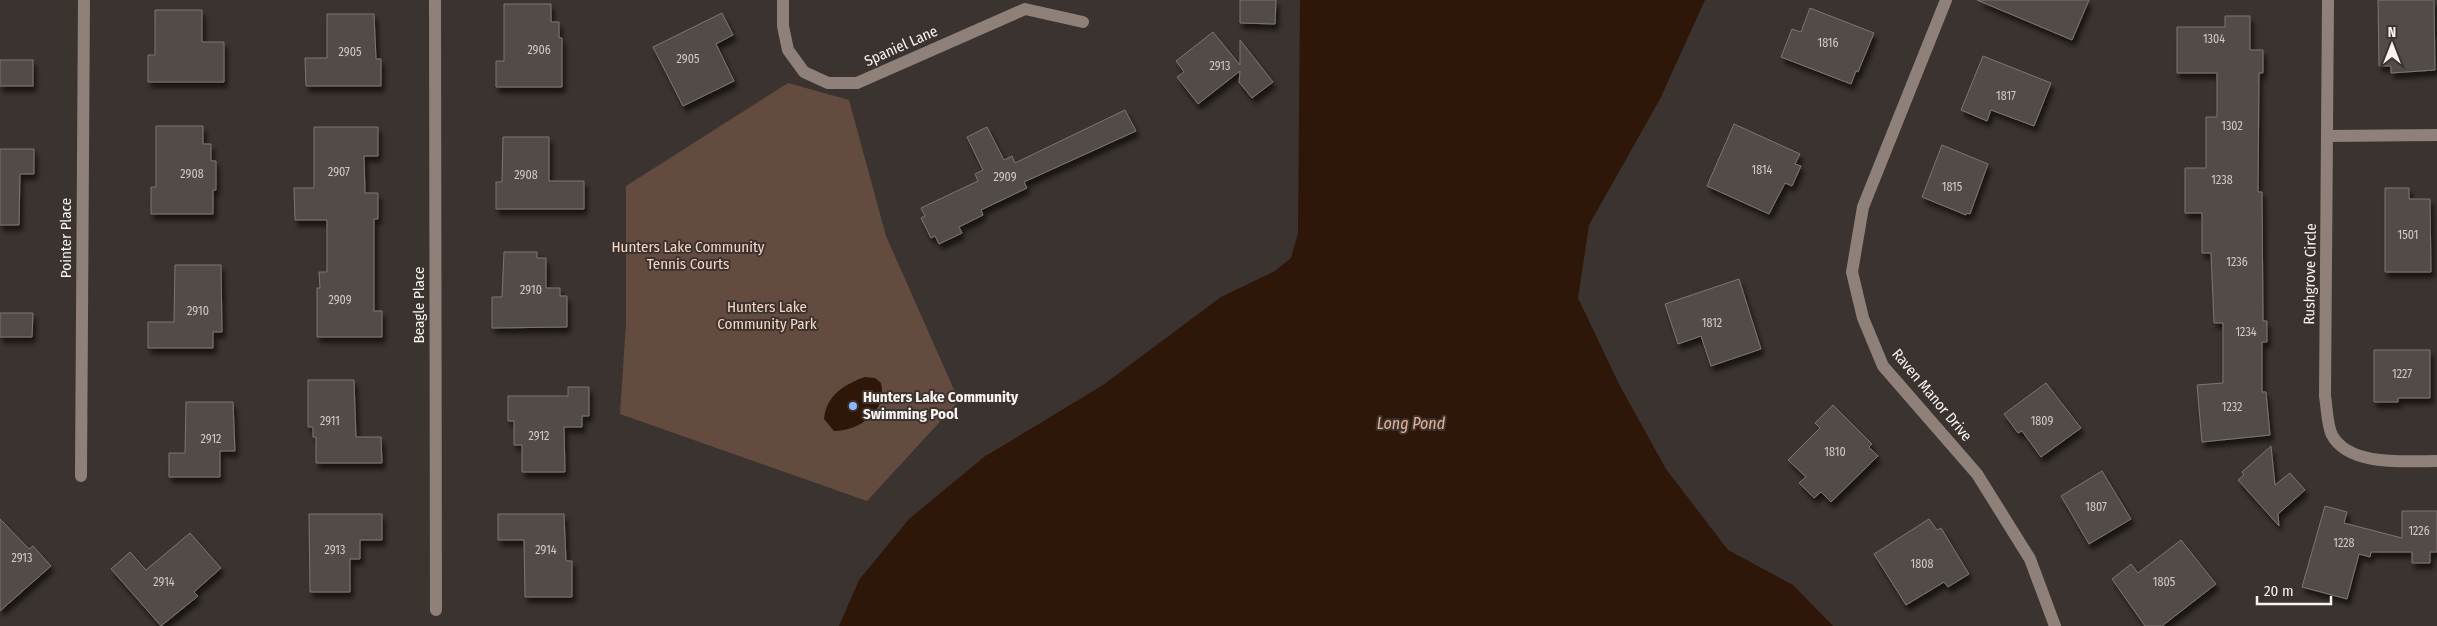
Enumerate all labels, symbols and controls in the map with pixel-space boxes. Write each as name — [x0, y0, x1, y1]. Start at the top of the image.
north arrow — [2367, 20, 2417, 70]
street label: Spaniel Lane — [862, 22, 940, 70]
text: N — [2388, 24, 2396, 41]
house number: 1304 — [2203, 32, 2225, 46]
house number: 1816 — [1817, 36, 1839, 50]
house number: 2906 — [527, 43, 551, 57]
house number: 2905 — [339, 45, 362, 59]
house number: 2905 — [677, 52, 700, 66]
house number: 2913 — [1210, 59, 1230, 73]
house number: 1817 — [1996, 89, 2016, 103]
house number: 1302 — [2221, 119, 2243, 133]
house number: 1814 — [1752, 163, 1773, 177]
house number: 2907 — [328, 165, 350, 179]
house number: 2908 — [180, 167, 204, 181]
house number: 2908 — [514, 168, 538, 182]
house number: 2909 — [993, 170, 1017, 184]
house number: 1238 — [2211, 173, 2233, 187]
house number: 1815 — [1942, 180, 1963, 194]
street label: Pointer Place — [57, 198, 75, 278]
street label: Rushgrove Circle — [2300, 223, 2320, 325]
house number: 1501 — [2398, 228, 2418, 242]
park label: Hunters Lake Community Tennis Courts — [612, 238, 765, 273]
house number: 1236 — [2226, 255, 2248, 269]
street label: Beagle Place — [410, 266, 428, 344]
house number: 2910 — [520, 283, 542, 297]
house number: 2909 — [328, 293, 352, 307]
park label: Hunters Lake Community Park — [717, 298, 817, 333]
house number: 2910 — [187, 304, 209, 318]
house number: 1812 — [1702, 316, 1722, 330]
house number: 1234 — [2235, 325, 2257, 339]
street label: Raven Manor Drive — [1888, 345, 1976, 445]
house number: 1227 — [2392, 367, 2412, 381]
place label: Hunters Lake Community Swimming Pool — [863, 388, 1019, 423]
marker: Hunters Lake Community Swimming Pool — [847, 400, 859, 412]
house number: 1232 — [2222, 400, 2242, 414]
house number: 2911 — [320, 414, 340, 428]
water label: Long Pond — [1377, 414, 1446, 433]
house number: 1809 — [2031, 414, 2054, 428]
house number: 2912 — [529, 429, 549, 443]
house number: 2912 — [201, 432, 221, 446]
house number: 1810 — [1824, 445, 1846, 459]
house number: 1807 — [2085, 500, 2107, 514]
house number: 1226 — [2408, 524, 2430, 538]
house number: 1228 — [2333, 536, 2355, 550]
house number: 2913 — [325, 543, 345, 557]
house number: 2914 — [535, 543, 557, 557]
house number: 2913 — [12, 551, 32, 565]
house number: 1808 — [1911, 557, 1933, 571]
scale bar — [2257, 574, 2331, 606]
house number: 2914 — [153, 575, 175, 589]
house number: 1805 — [2153, 575, 2176, 589]
text: 20 m — [2264, 582, 2294, 600]

